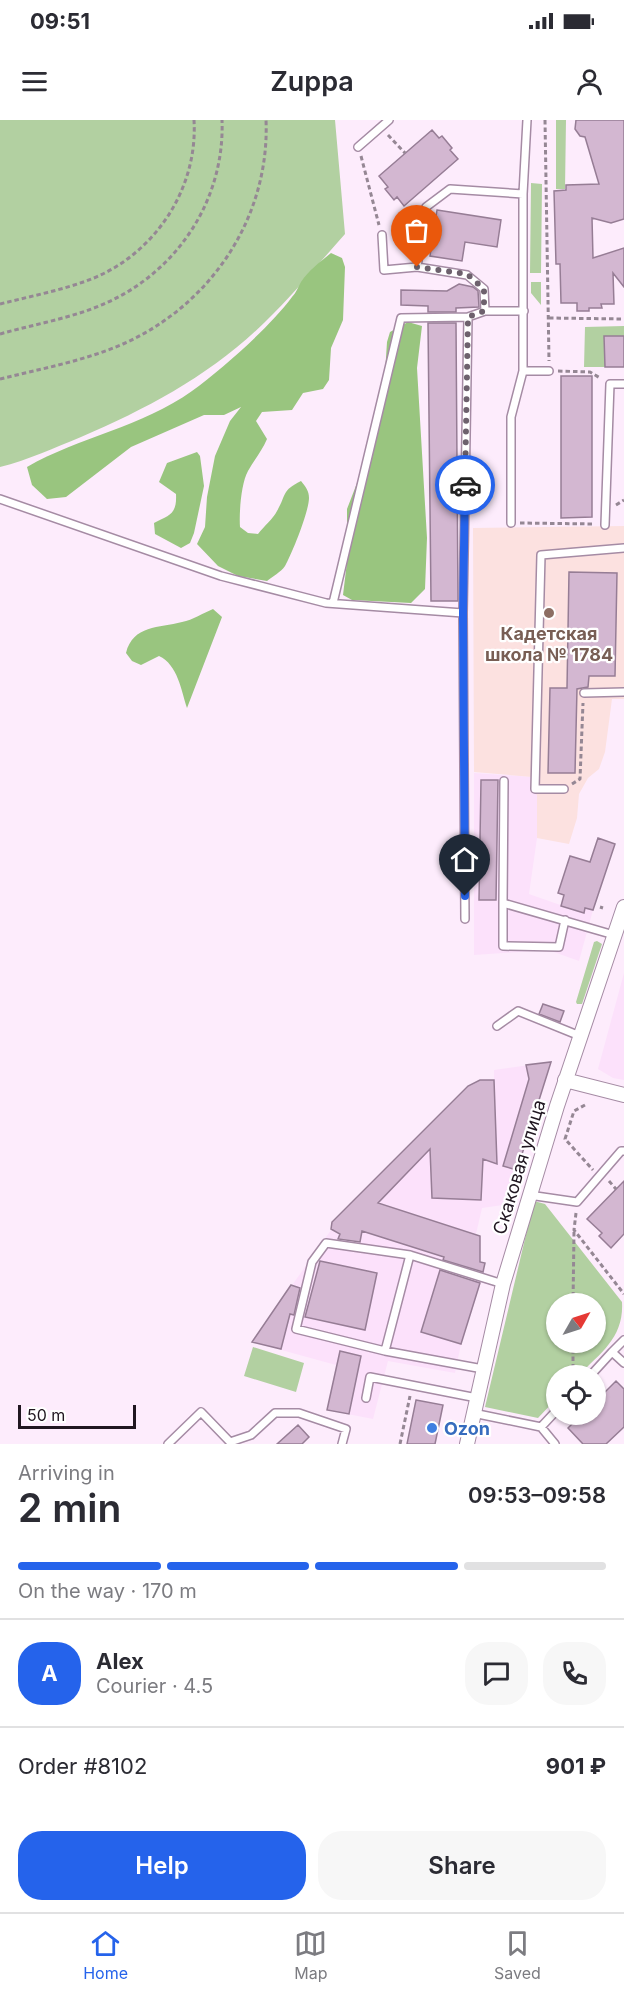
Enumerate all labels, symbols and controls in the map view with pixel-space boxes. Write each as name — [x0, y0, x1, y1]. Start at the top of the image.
text: 09:51 — [30, 8, 90, 34]
icon: menu — [18, 65, 51, 98]
text: Zuppa — [270, 65, 354, 98]
icon: person — [573, 65, 606, 98]
pin — [391, 205, 442, 267]
icon: bag — [400, 214, 433, 247]
courier — [435, 455, 495, 515]
icon: car — [449, 469, 482, 502]
marker: Кадетская школа № 1784 — [542, 606, 556, 620]
place label: Кадетская школа № 1784 — [485, 623, 613, 665]
pin — [439, 834, 490, 896]
icon: home — [448, 843, 481, 876]
street label: Скаковая улица — [489, 1097, 549, 1237]
north arrow — [546, 1293, 606, 1353]
map controls — [546, 1293, 606, 1425]
button: locate — [546, 1365, 606, 1425]
scale bar — [18, 1402, 136, 1430]
text: 50 m — [27, 1405, 65, 1425]
place label: Ozon — [444, 1418, 490, 1439]
marker: Ozon — [425, 1421, 439, 1435]
text: Arriving in — [18, 1461, 115, 1485]
text: 09:53–09:58 — [468, 1482, 606, 1508]
text: 2 min — [18, 1484, 121, 1531]
text: On the way · 170 m — [18, 1579, 197, 1603]
button: chat — [465, 1642, 528, 1705]
button: phone — [543, 1642, 606, 1705]
text: Alex — [96, 1648, 144, 1674]
text: A — [41, 1660, 58, 1686]
text: Courier · 4.5 — [96, 1674, 213, 1698]
text: Order #8102 — [18, 1753, 147, 1779]
text: 901 ₽ — [546, 1753, 606, 1779]
button: Help — [18, 1831, 306, 1900]
button: Share — [318, 1831, 606, 1900]
tab: Home — [83, 1927, 128, 1983]
tab: Map — [294, 1927, 328, 1983]
tab: Saved — [494, 1927, 541, 1983]

